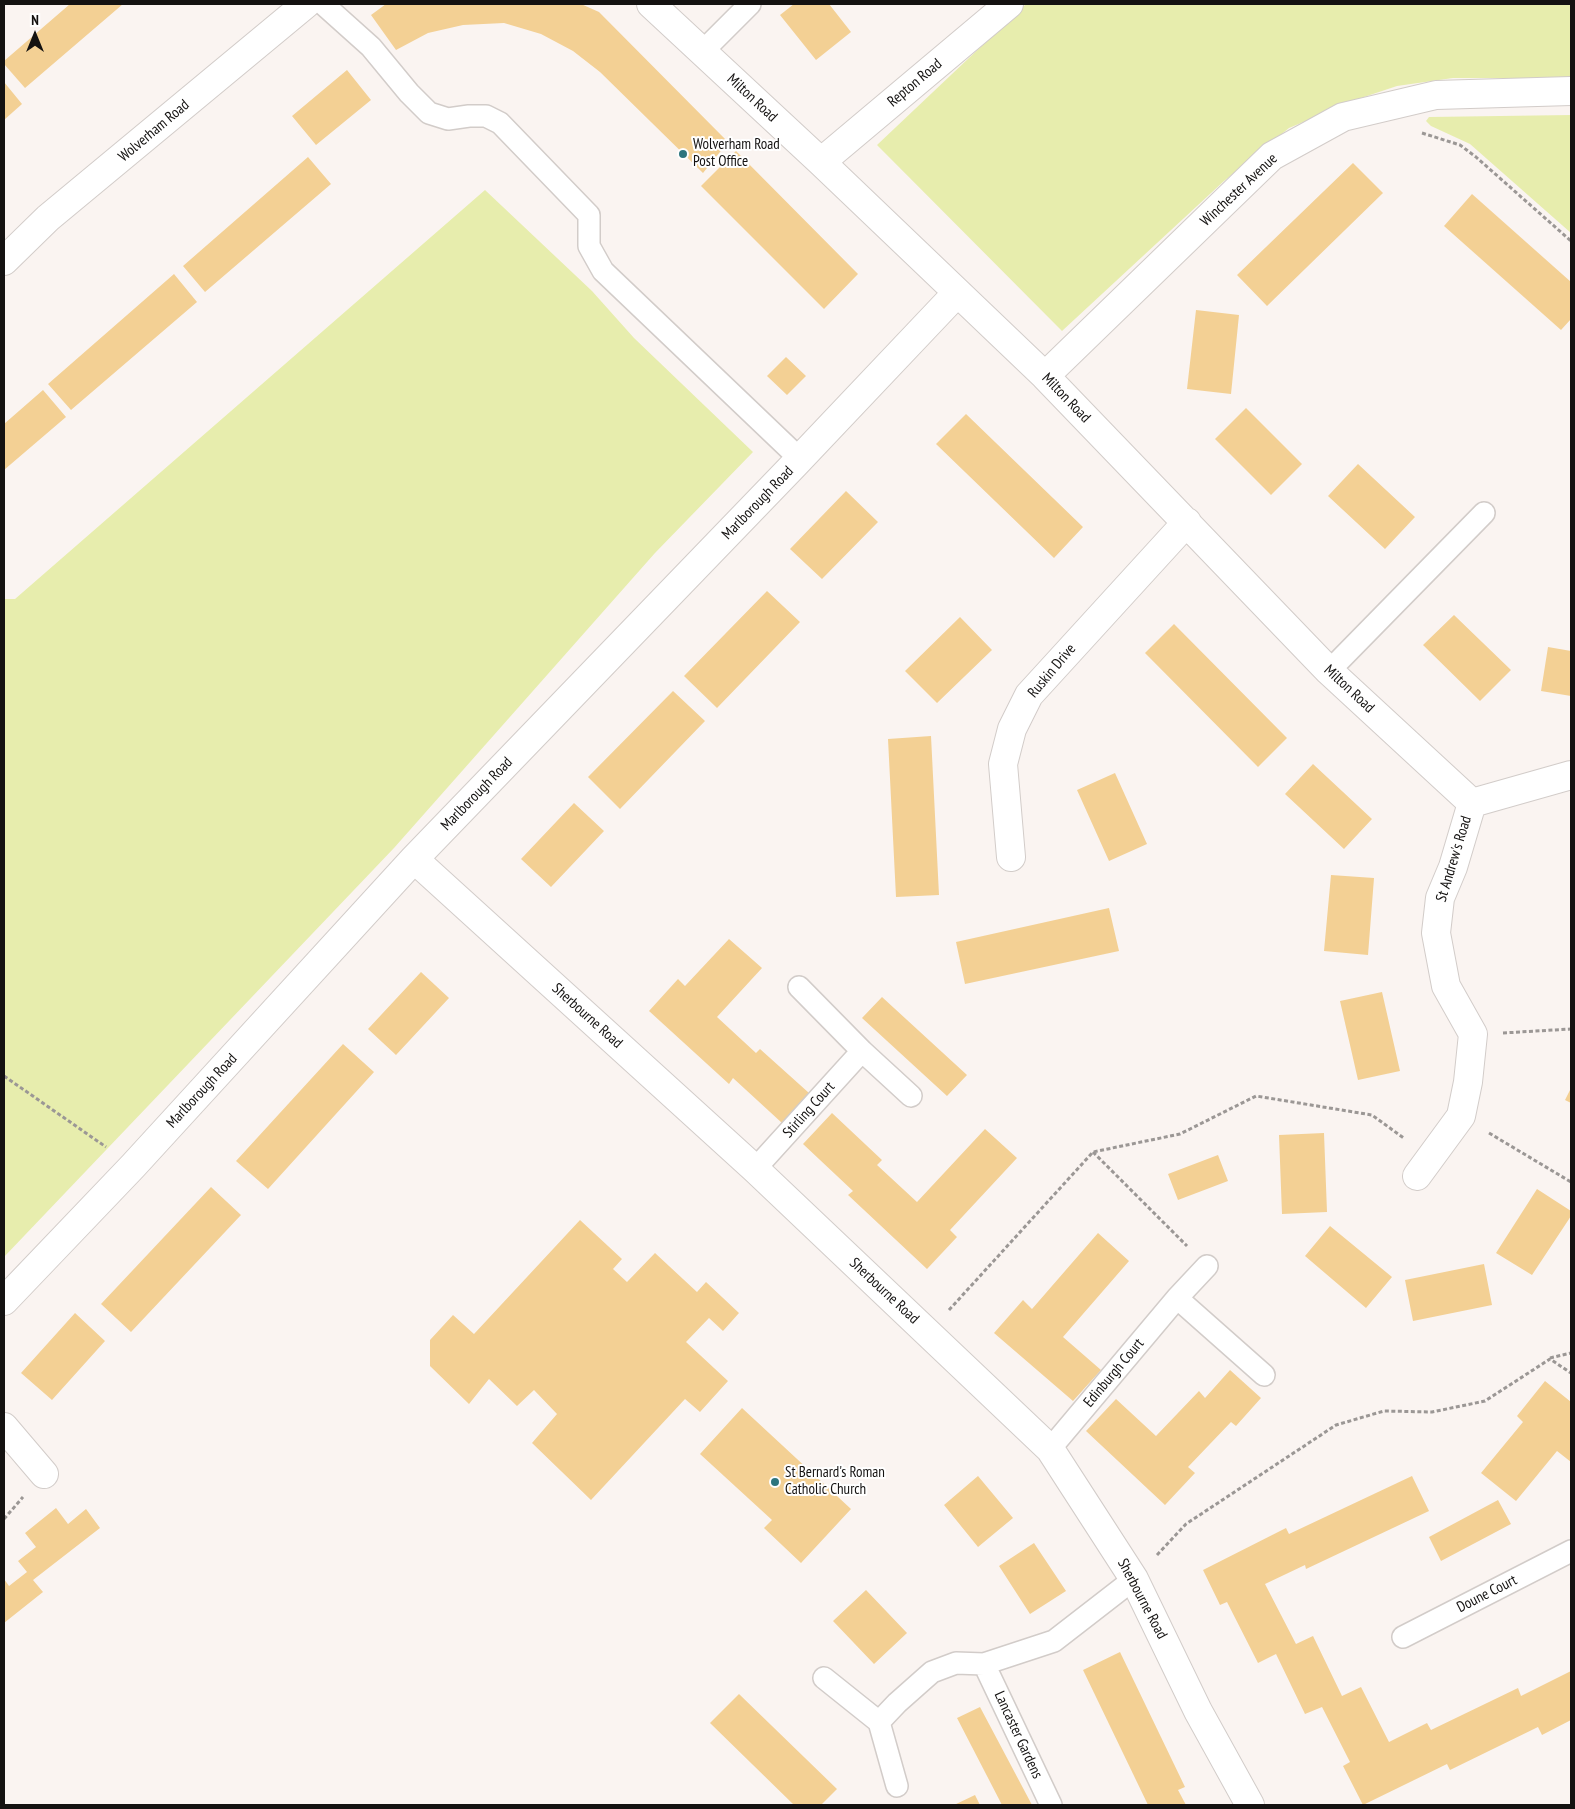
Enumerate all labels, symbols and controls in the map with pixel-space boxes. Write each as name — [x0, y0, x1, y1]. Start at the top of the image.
north arrow — [10, 10, 60, 60]
text: N — [31, 11, 39, 29]
street label: Repton Road — [884, 55, 946, 111]
street label: Milton Road — [723, 70, 781, 126]
street label: Wolverham Road — [115, 96, 193, 166]
place label: Wolverham Road Post Office — [693, 136, 780, 171]
marker: Wolverham Road Post Office — [677, 148, 689, 160]
street label: Winchester Avenue — [1197, 150, 1281, 230]
street label: Milton Road — [1038, 369, 1094, 427]
street label: Marlborough Road — [718, 463, 798, 543]
street label: Ruskin Drive — [1024, 640, 1080, 702]
street label: Milton Road — [1320, 661, 1378, 717]
street label: Marlborough Road — [437, 754, 517, 834]
street label: St Andrew's Road — [1432, 814, 1476, 904]
street label: Sherbourne Road — [548, 980, 626, 1052]
street label: Marlborough Road — [163, 1050, 241, 1132]
street label: Stirling Court — [779, 1078, 839, 1142]
street label: Sherbourne Road — [846, 1254, 922, 1328]
street label: Edinburgh Court — [1080, 1335, 1148, 1411]
place label: St Bernard's Roman Catholic Church — [785, 1464, 885, 1499]
marker: St Bernard's Roman Catholic Church — [769, 1476, 781, 1488]
street label: Sherbourne Road — [1113, 1556, 1171, 1642]
street label: Doune Court — [1454, 1571, 1520, 1617]
street label: Lancaster Gardens — [990, 1688, 1046, 1782]

